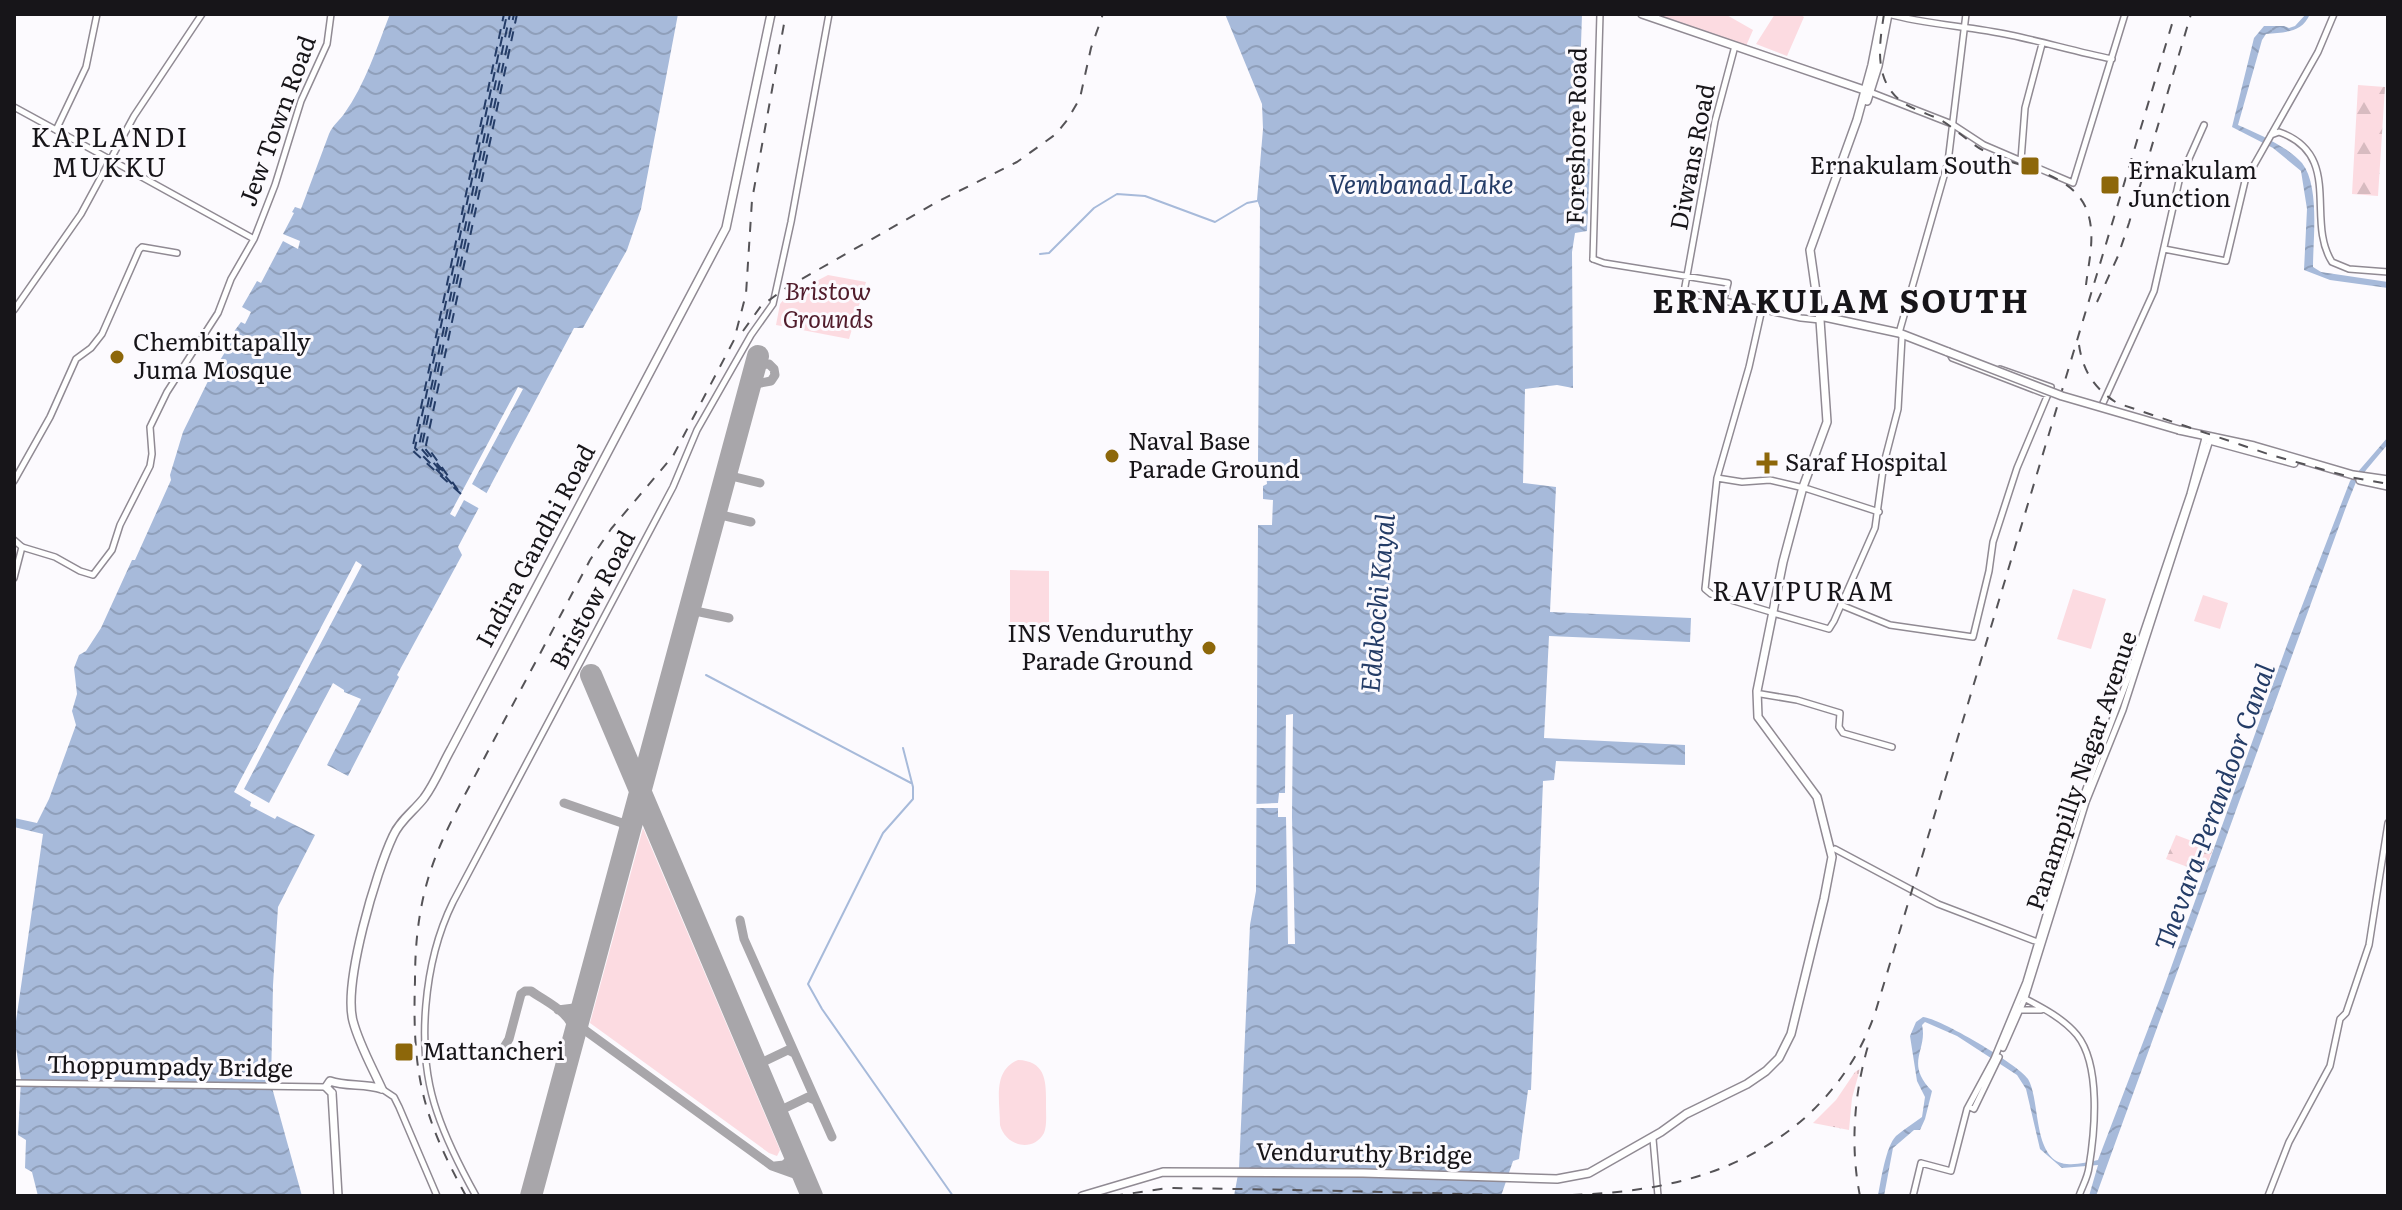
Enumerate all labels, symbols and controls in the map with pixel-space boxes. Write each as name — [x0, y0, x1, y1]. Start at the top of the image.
street label: Jew Town Road — [229, 30, 323, 210]
street label: Foreshore Road — [1555, 46, 1594, 225]
street label: Diwans Road — [1659, 80, 1722, 233]
district label: KAPLANDI MUKKU — [31, 116, 189, 185]
place label: Ernakulam South — [1810, 146, 2012, 181]
place label: Ernakulam Junction — [2128, 151, 2257, 214]
marker: Ernakulam South — [2019, 155, 2041, 177]
water label: Vembanad Lake — [1328, 163, 1514, 202]
marker: Ernakulam Junction — [2099, 174, 2121, 196]
park label: Bristow Grounds — [782, 272, 874, 335]
district label: ERNAKULAM SOUTH — [1652, 275, 2030, 323]
place label: Chembittapally Juma Mosque — [133, 323, 311, 386]
marker: Chembittapally Juma Mosque — [108, 348, 126, 366]
place label: Naval Base Parade Ground — [1128, 422, 1300, 485]
street label: Indira Gandhi Road — [465, 437, 602, 653]
place label: Saraf Hospital — [1785, 443, 1947, 478]
marker: Naval Base Parade Ground — [1103, 447, 1121, 465]
marker: Saraf Hospital — [1756, 452, 1778, 474]
water label: Edakochi Kayal — [1348, 511, 1403, 694]
street label: Bristow Road — [539, 523, 642, 675]
district label: RAVIPURAM — [1712, 570, 1896, 609]
place label: INS Venduruthy Parade Ground — [1007, 614, 1193, 677]
street label: Panampilly Nagar Avenue — [2015, 626, 2144, 915]
marker: INS Venduruthy Parade Ground — [1200, 639, 1218, 657]
water label: Thevara-Perandoor Canal — [2143, 657, 2283, 955]
place label: Mattancheri — [422, 1032, 565, 1067]
marker: Mattancheri — [393, 1041, 415, 1063]
street label: Thoppumpady Bridge — [47, 1045, 293, 1084]
street label: Venduruthy Bridge — [1255, 1132, 1473, 1171]

